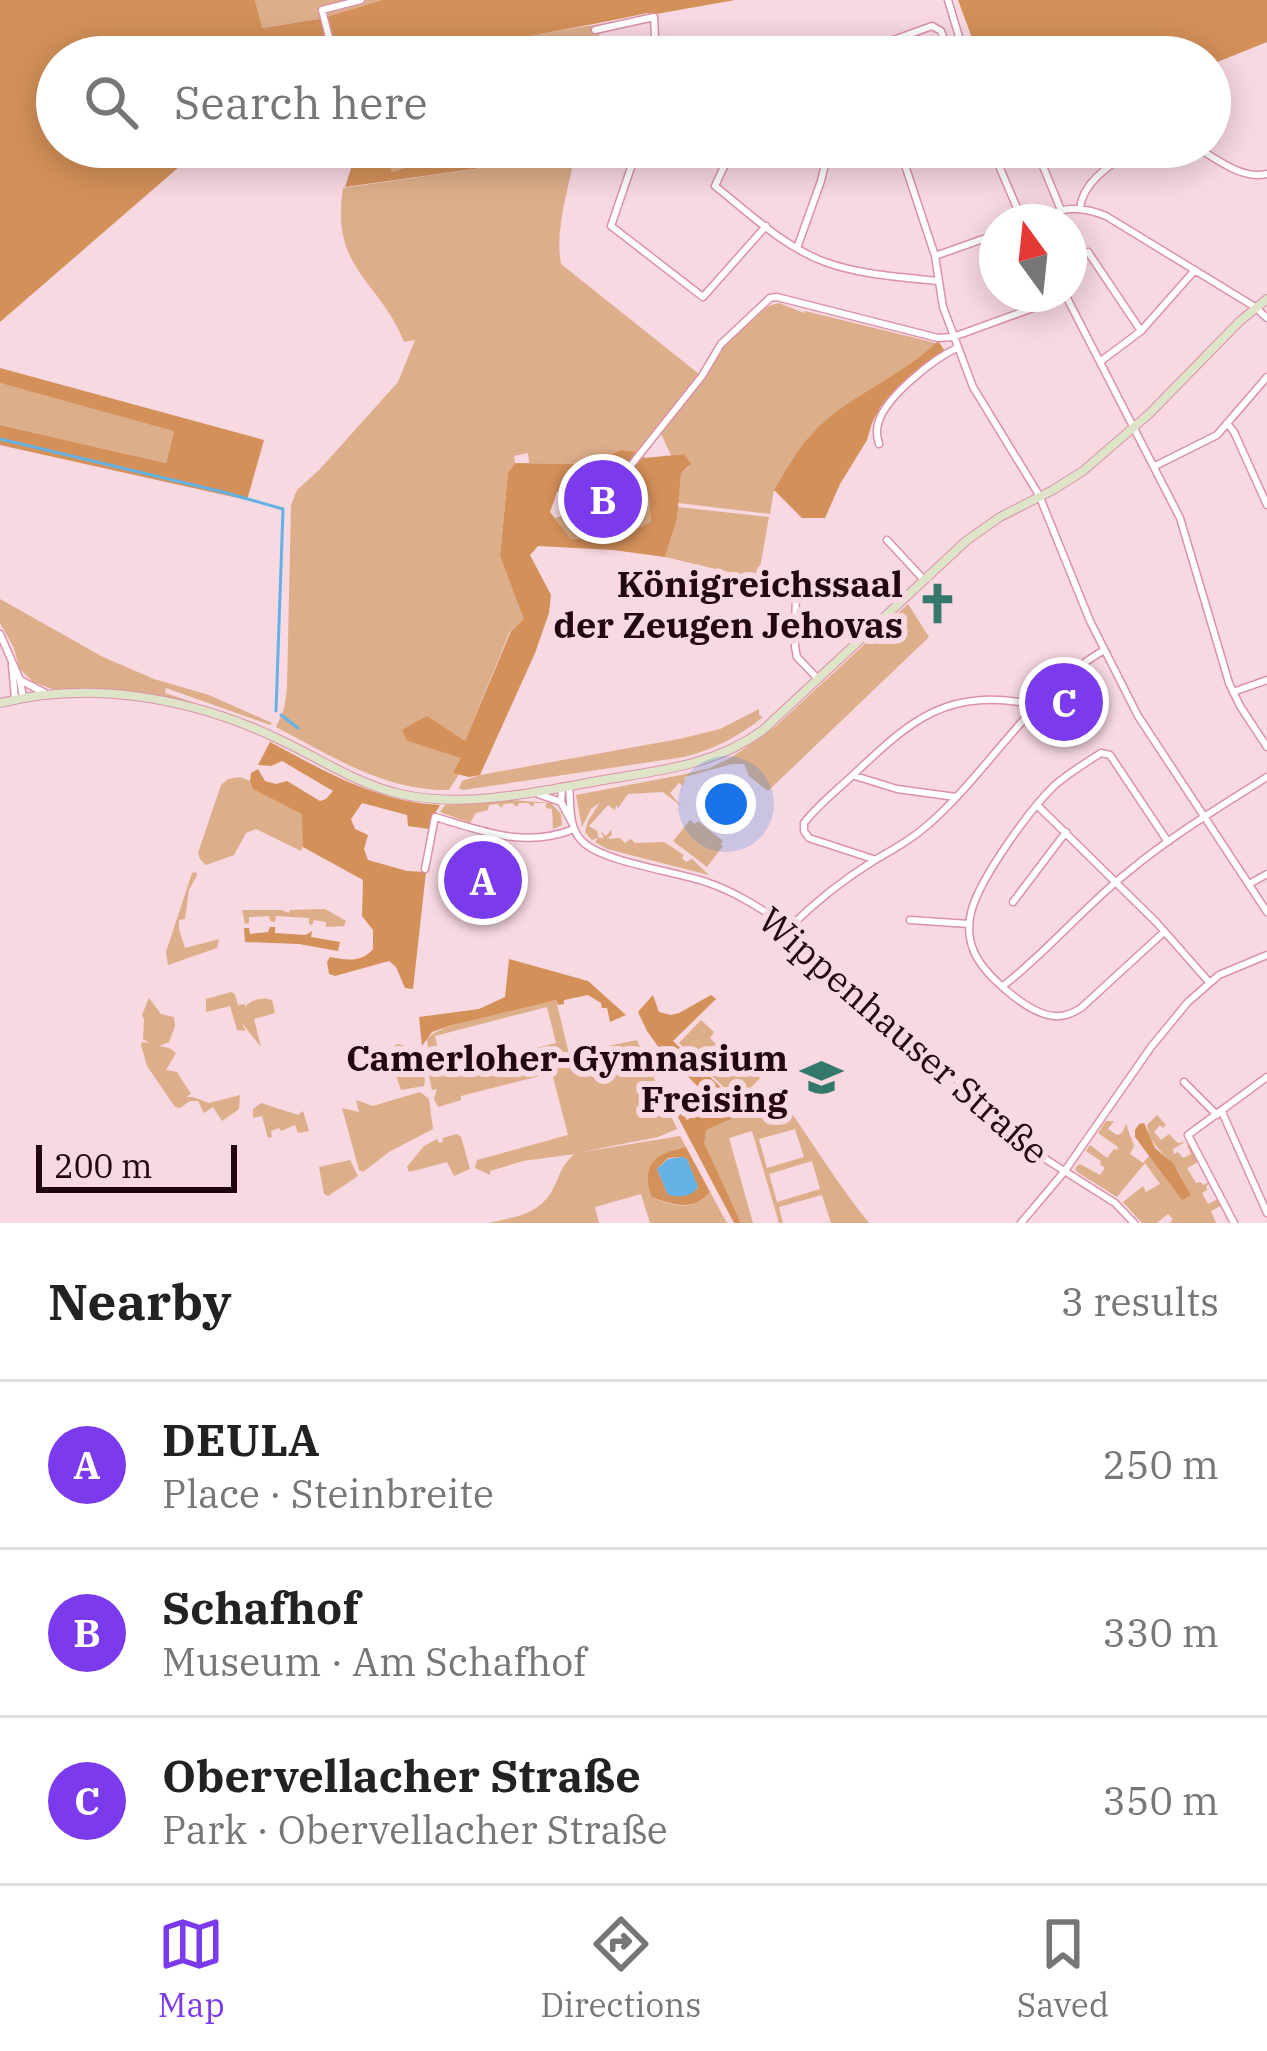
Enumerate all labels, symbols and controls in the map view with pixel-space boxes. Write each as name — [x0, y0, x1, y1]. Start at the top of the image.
search box — [36, 36, 1231, 168]
icon: search — [78, 69, 144, 135]
text: Search here — [174, 73, 428, 131]
north arrow — [979, 204, 1087, 312]
pin: B — [564, 454, 642, 544]
place label: Königreichssaal der Zeugen Jehovas — [553, 560, 903, 648]
church icon: Königreichssaal der Zeugen Jehovas — [914, 581, 960, 627]
pin: C — [1025, 657, 1103, 747]
your location — [696, 774, 756, 834]
pin: A — [444, 835, 522, 925]
street label: Wippenhauser Straße — [749, 896, 1059, 1174]
place label: Camerloher-Gymnasium Freising — [346, 1034, 788, 1122]
school or university icon: Camerloher-Gymnasium Freising — [799, 1055, 845, 1101]
scale bar — [36, 1139, 237, 1192]
text: 200 m — [54, 1144, 153, 1187]
text: Nearby — [48, 1268, 232, 1334]
text: 3 results — [1061, 1276, 1219, 1327]
text: DEULA — [162, 1410, 320, 1468]
text: A — [73, 1439, 101, 1490]
text: 250 m — [1103, 1439, 1219, 1490]
text: Place · Steinbreite — [162, 1468, 494, 1519]
text: Schafhof — [162, 1578, 360, 1636]
text: B — [73, 1607, 101, 1658]
text: 330 m — [1103, 1607, 1219, 1658]
text: Museum · Am Schafhof — [162, 1636, 586, 1687]
text: Obervellacher Straße — [162, 1746, 641, 1804]
text: C — [74, 1775, 100, 1826]
text: 350 m — [1103, 1775, 1219, 1826]
text: Park · Obervellacher Straße — [162, 1804, 668, 1855]
tab: Map — [158, 1911, 225, 2026]
tab: Directions — [540, 1911, 701, 2026]
tab: Saved — [1017, 1911, 1109, 2026]

